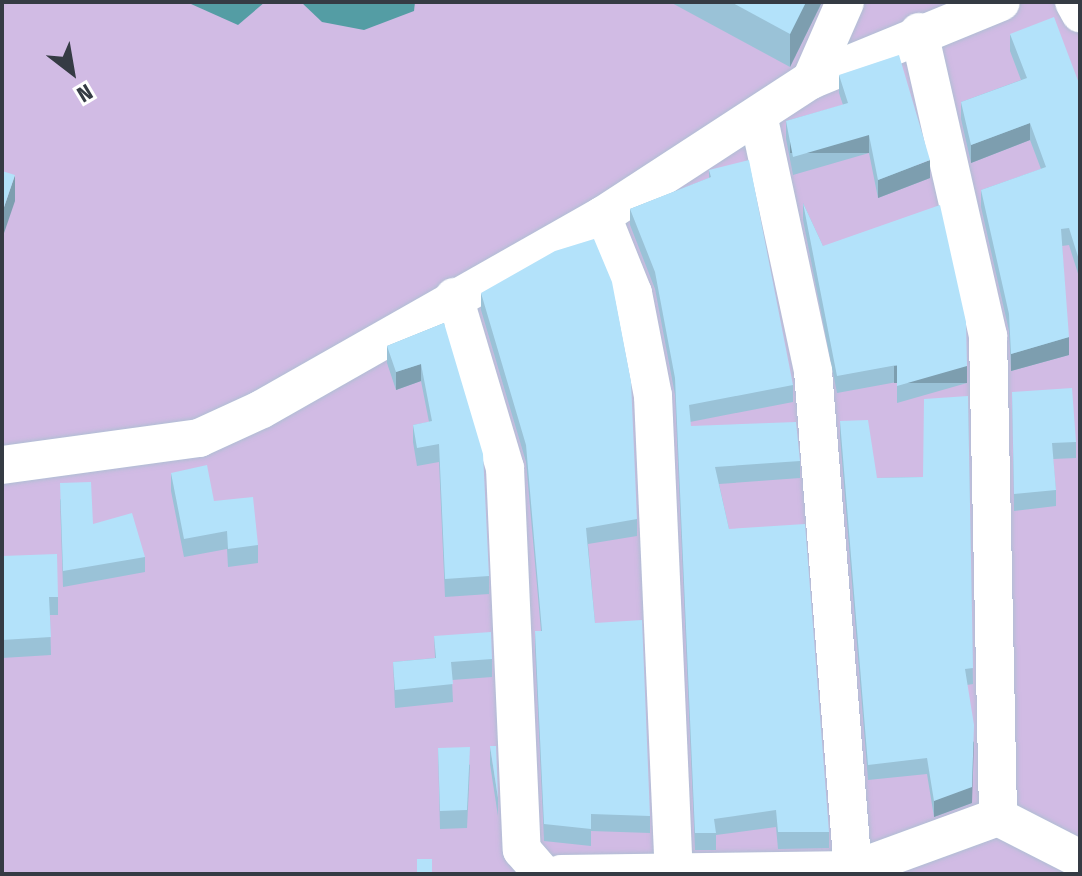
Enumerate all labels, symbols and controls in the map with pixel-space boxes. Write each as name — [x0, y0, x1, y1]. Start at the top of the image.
north arrow — [32, 32, 112, 112]
text: N — [72, 78, 97, 108]

